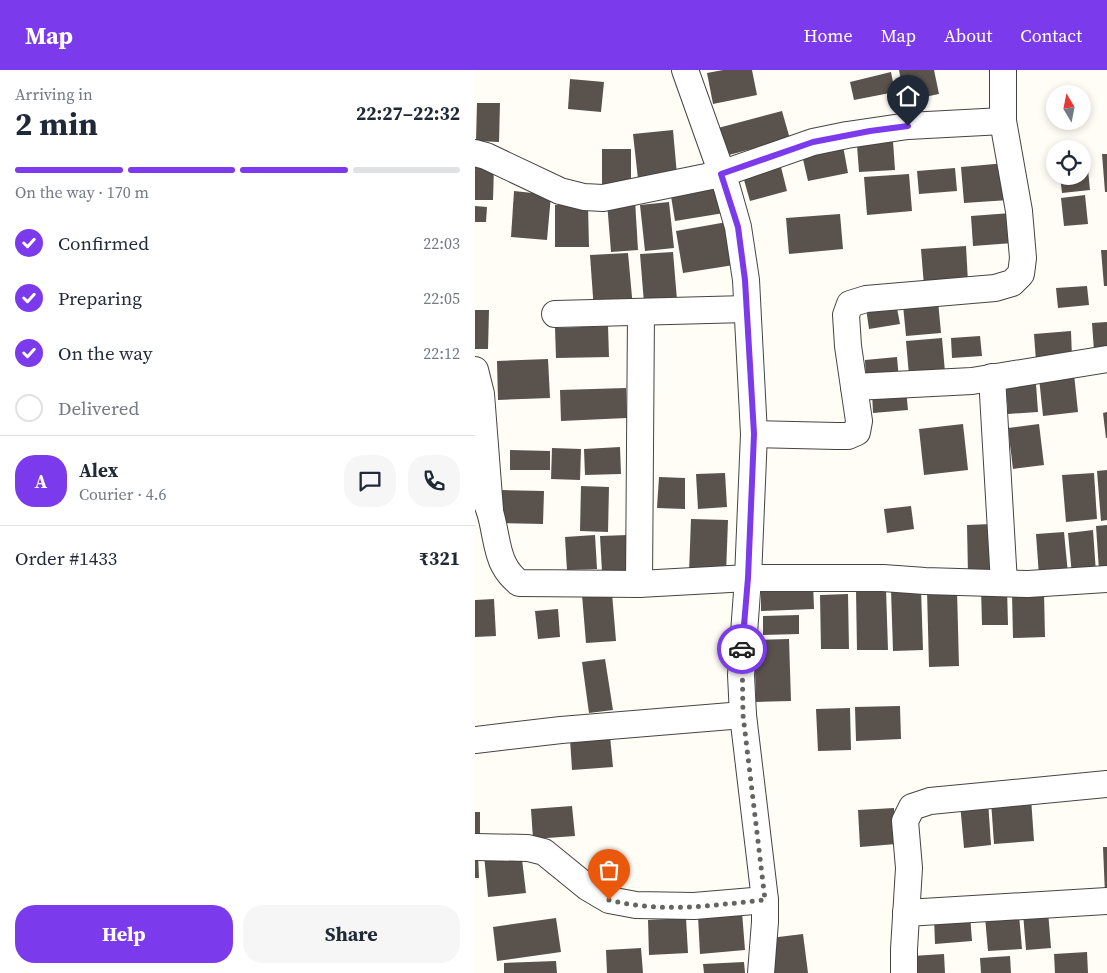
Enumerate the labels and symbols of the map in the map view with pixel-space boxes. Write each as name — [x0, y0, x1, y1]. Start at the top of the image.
pin — [887, 75, 929, 126]
north arrow — [1046, 85, 1091, 130]
courier — [717, 624, 767, 674]
pin — [588, 849, 630, 900]

